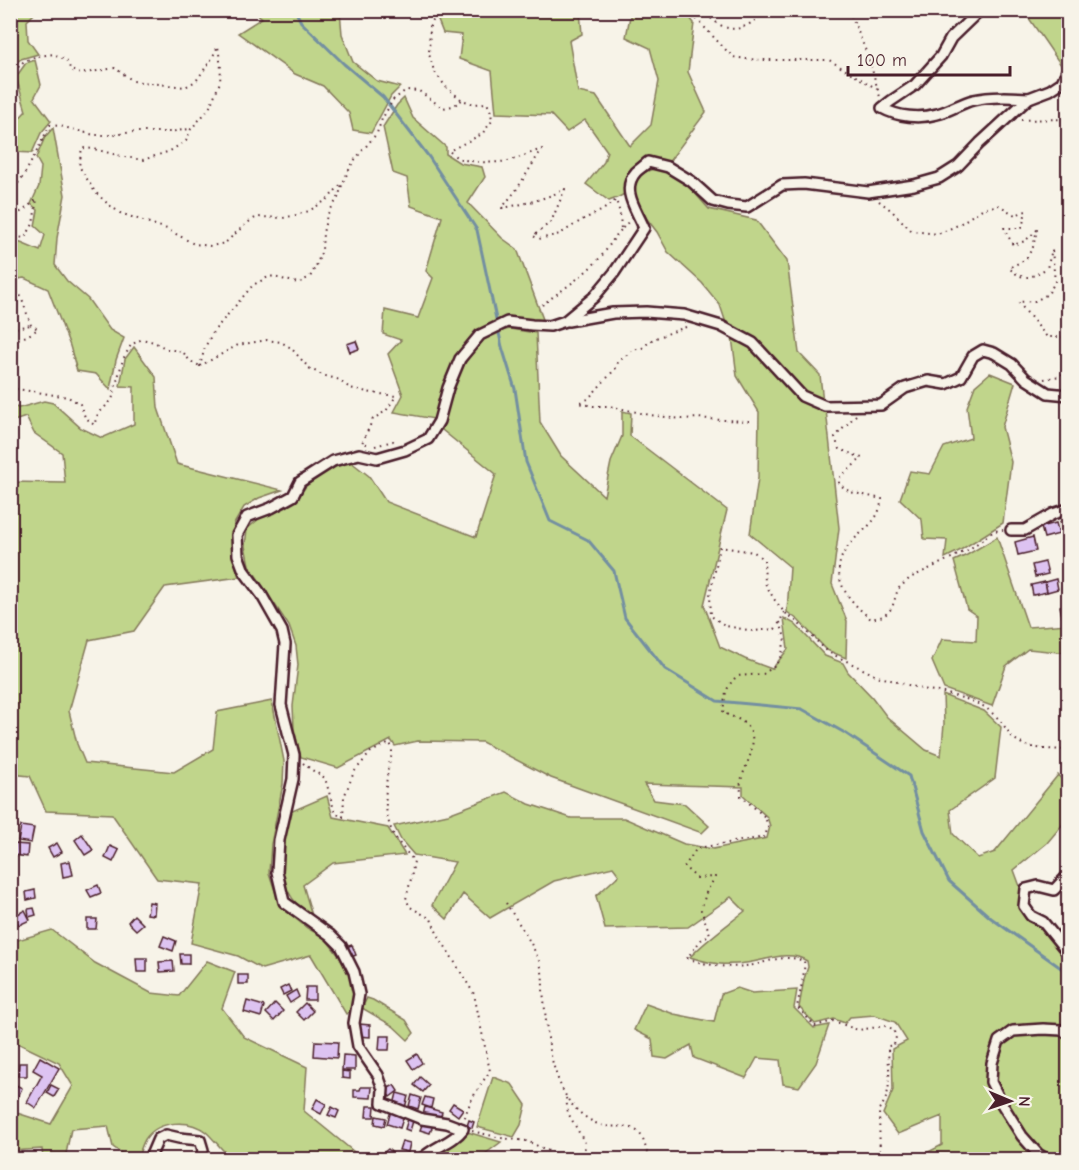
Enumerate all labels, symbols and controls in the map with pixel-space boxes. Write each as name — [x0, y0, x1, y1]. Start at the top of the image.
scale bar — [848, 39, 1010, 77]
text: 100 m — [857, 50, 907, 71]
north arrow — [980, 1071, 1040, 1131]
text: N — [1015, 1096, 1033, 1107]

